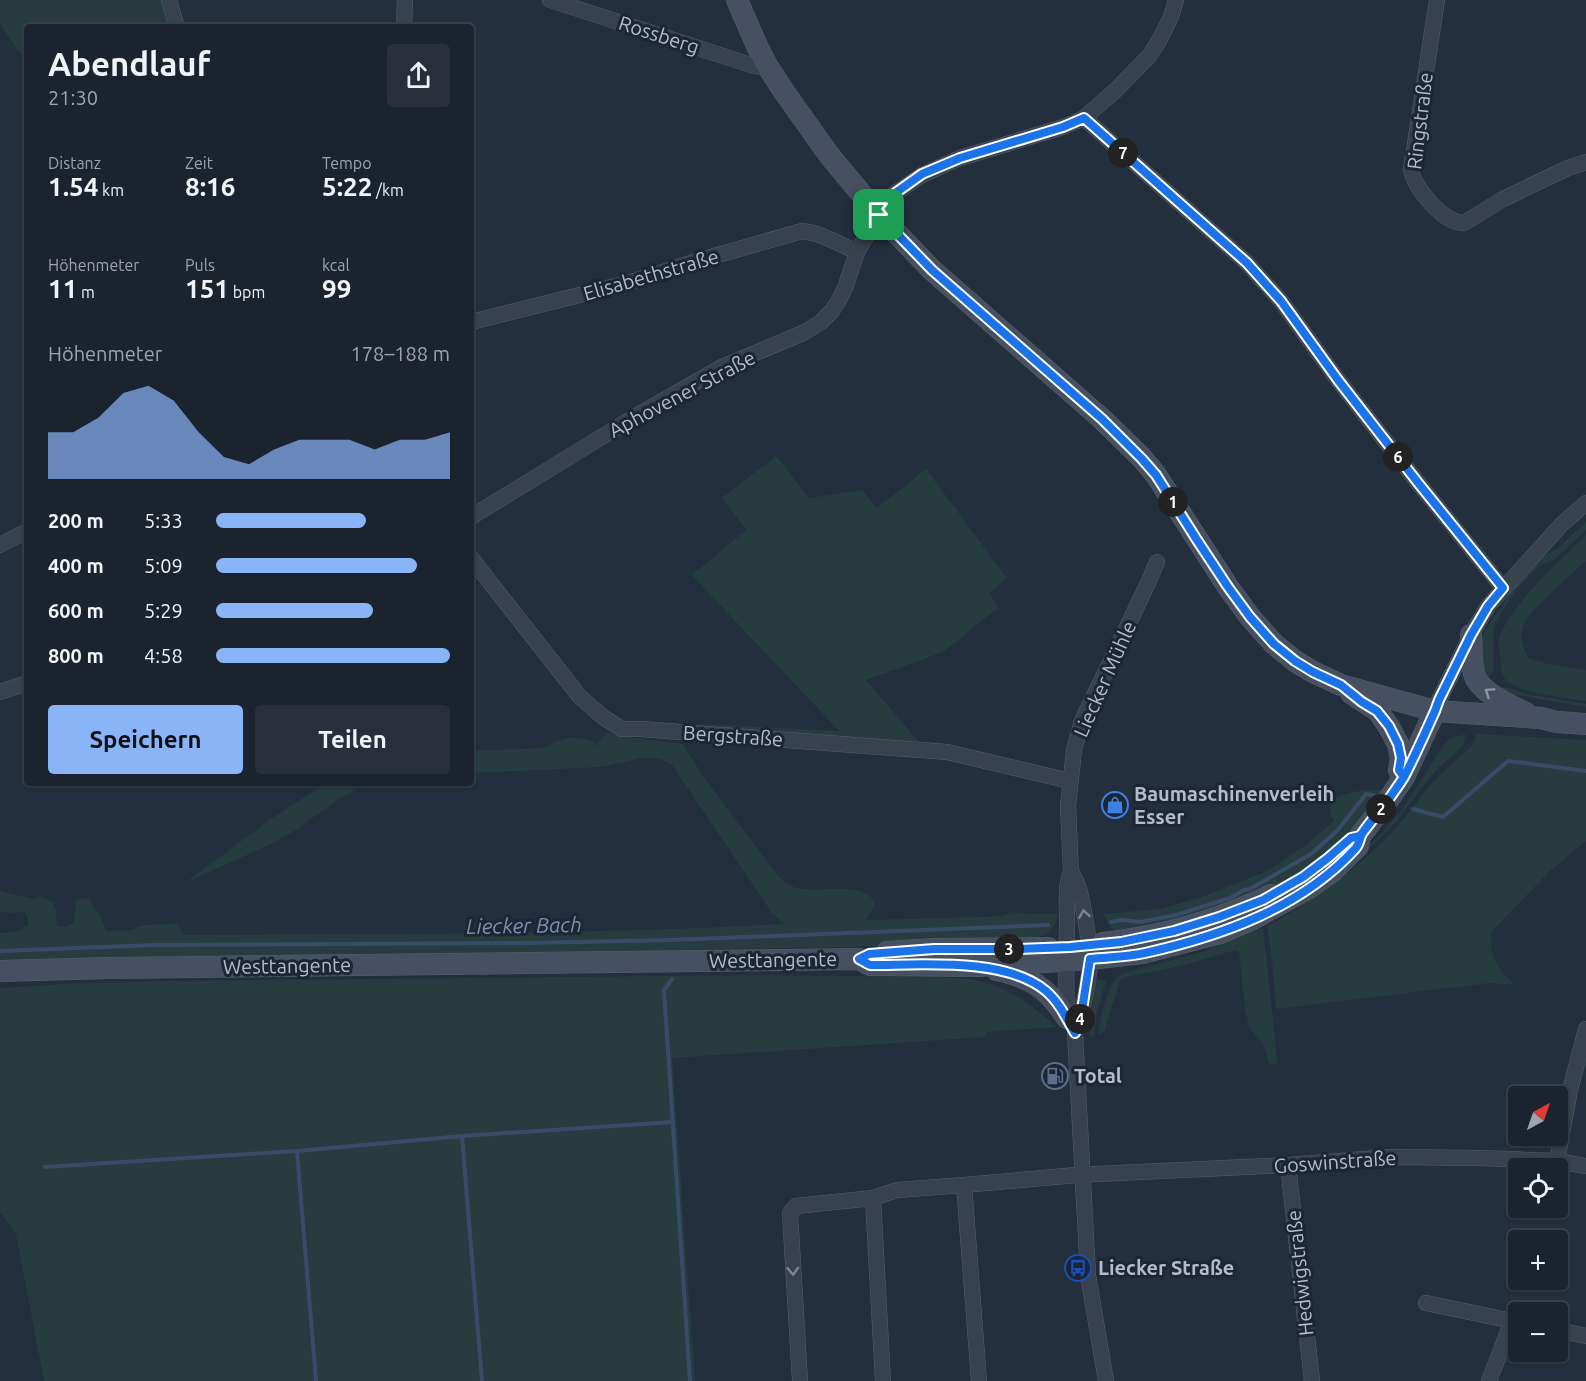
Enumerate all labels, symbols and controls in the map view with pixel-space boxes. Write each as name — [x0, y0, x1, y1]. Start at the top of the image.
street label: Rossberg — [616, 11, 702, 58]
button: share — [387, 44, 450, 107]
text: Abendlauf — [48, 45, 210, 82]
street label: Ringstraße — [1402, 71, 1437, 171]
text: 21:30 — [48, 86, 98, 109]
pin: 7 — [1108, 138, 1138, 168]
text: 7 — [1118, 144, 1128, 162]
text: Distanz — [48, 154, 101, 172]
text: Zeit — [185, 154, 213, 172]
text: Tempo — [322, 154, 372, 172]
text: 1.54 — [48, 172, 98, 201]
text: 8:16 — [185, 172, 235, 201]
text: 5:22 — [322, 172, 372, 201]
text: km — [98, 181, 124, 199]
text: /km — [372, 181, 404, 199]
pin — [853, 189, 904, 240]
icon: arrive — [862, 198, 895, 231]
street label: Elisabethstraße — [581, 244, 721, 305]
text: Höhenmeter — [48, 256, 139, 274]
text: Puls — [185, 256, 215, 274]
text: kcal — [322, 256, 350, 274]
text: 11 — [48, 274, 77, 303]
text: 151 — [185, 274, 229, 303]
text: 99 — [322, 274, 351, 303]
text: m — [77, 283, 95, 301]
text: bpm — [229, 283, 265, 301]
text: Höhenmeter — [48, 342, 162, 365]
text: 178–188 m — [351, 342, 450, 365]
street label: Aphovener Straße — [605, 345, 759, 442]
pin: 6 — [1383, 442, 1413, 472]
text: 6 — [1393, 448, 1403, 466]
pin: 1 — [1158, 487, 1188, 517]
text: 1 — [1168, 493, 1178, 511]
text: 200 m — [48, 509, 104, 532]
text: 5:33 — [144, 509, 183, 532]
text: 400 m — [48, 554, 104, 577]
text: 5:09 — [144, 554, 183, 577]
text: 600 m — [48, 599, 104, 622]
text: 5:29 — [144, 599, 183, 622]
street label: Liecker Mühle — [1069, 617, 1140, 740]
text: 800 m — [48, 644, 104, 667]
text: 4:58 — [144, 644, 183, 667]
one-way arrow — [1485, 688, 1496, 699]
button: Speichern — [48, 705, 243, 774]
button: Teilen — [255, 705, 450, 774]
street label: Bergstraße — [682, 721, 784, 750]
place label: Baumaschinenverleih Esser — [1134, 782, 1334, 828]
shop icon: Baumaschinenverleih Esser — [1100, 790, 1130, 820]
pin: 2 — [1366, 794, 1396, 824]
text: 2 — [1376, 800, 1386, 818]
one-way arrow — [1079, 910, 1091, 919]
water label: Liecker Bach — [466, 912, 582, 938]
pin: 3 — [994, 934, 1024, 964]
text: 3 — [1004, 940, 1014, 958]
street label: Westtangente — [709, 947, 837, 972]
street label: Westtangente — [223, 953, 351, 978]
pin: 4 — [1065, 1004, 1095, 1034]
text: 4 — [1075, 1010, 1085, 1028]
fuel station icon: Total — [1040, 1061, 1070, 1091]
place label: Total — [1074, 1064, 1122, 1087]
north arrow — [1508, 1086, 1568, 1146]
map controls — [1508, 1086, 1568, 1362]
street label: Goswinstraße — [1273, 1146, 1397, 1177]
button: locate — [1508, 1158, 1568, 1218]
street label: Hedwigstraße — [1281, 1209, 1318, 1337]
button: + — [1508, 1230, 1568, 1290]
bus stop icon: Liecker Straße — [1063, 1253, 1093, 1283]
place label: Liecker Straße — [1098, 1256, 1234, 1279]
one-way arrow — [786, 1266, 799, 1275]
button: − — [1508, 1302, 1568, 1362]

